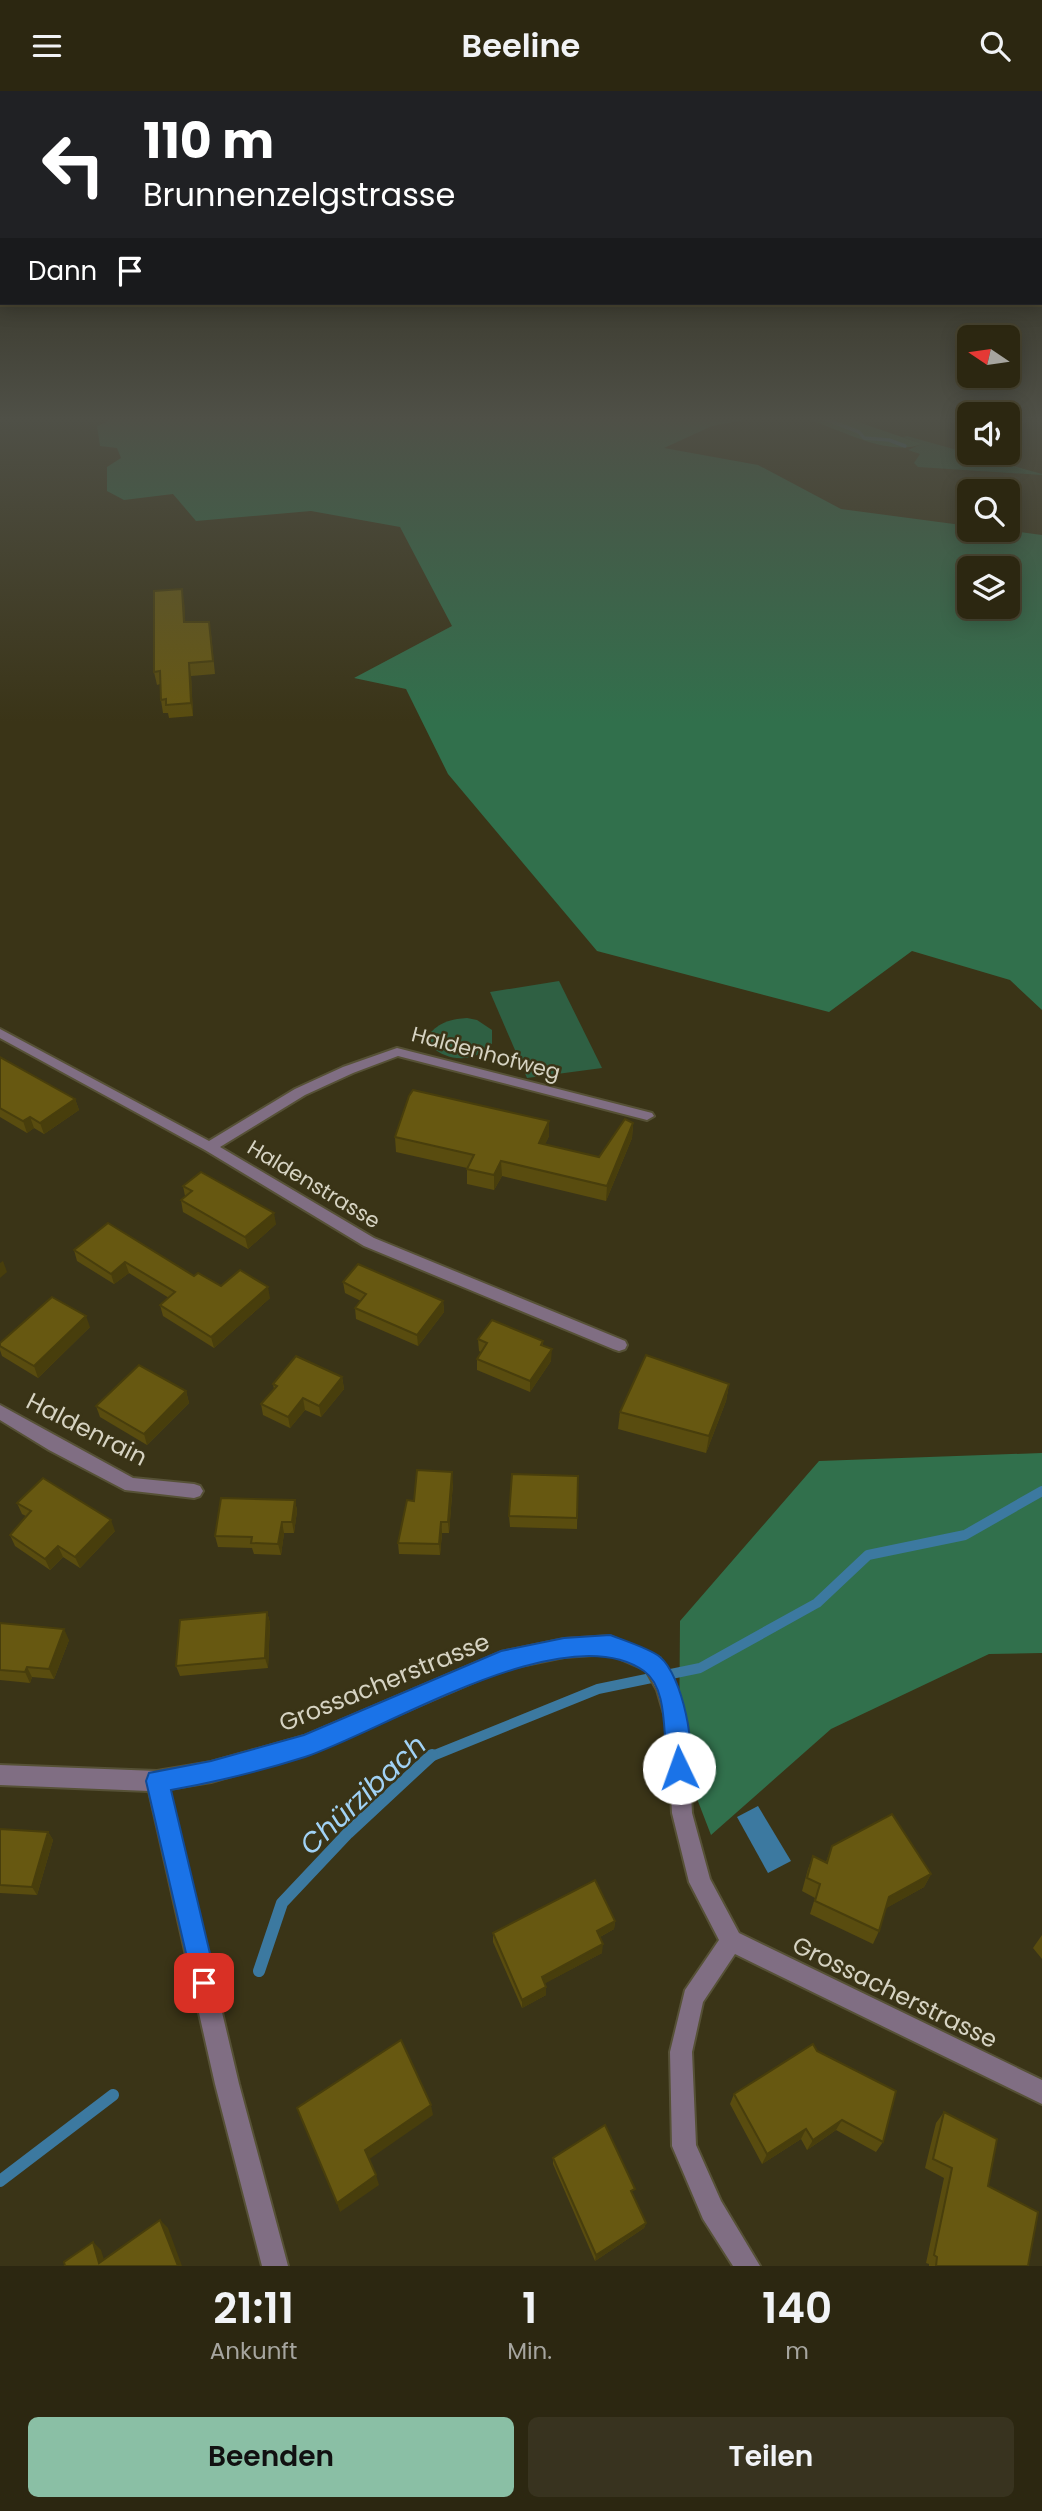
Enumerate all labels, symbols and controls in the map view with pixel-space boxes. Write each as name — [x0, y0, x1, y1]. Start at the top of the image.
text: Beeline — [462, 23, 580, 68]
icon: menu — [28, 27, 66, 65]
icon: search — [976, 27, 1014, 65]
text: 110 m — [143, 107, 274, 175]
icon: left — [28, 119, 119, 210]
text: Brunnenzelgstrasse — [143, 172, 455, 217]
icon: arrive — [111, 252, 149, 290]
text: Dann — [28, 253, 97, 289]
north arrow — [957, 325, 1020, 389]
map controls — [957, 325, 1020, 619]
button: sound — [957, 402, 1020, 465]
button: search — [957, 479, 1020, 542]
button: layers — [957, 556, 1020, 619]
street label: Haldenhofweg — [408, 1019, 564, 1087]
street label: Haldenstrasse — [242, 1133, 386, 1235]
street label: Haldenrain — [21, 1384, 153, 1474]
street label: Grossacherstrasse — [274, 1625, 494, 1739]
water label: Chürzibach — [291, 1726, 435, 1864]
position arrow — [642, 1731, 716, 1805]
street label: Grossacherstrasse — [787, 1928, 1003, 2056]
pin — [174, 1953, 234, 2013]
icon: arrive — [185, 1964, 223, 2002]
text: 21:11 — [213, 2279, 294, 2338]
text: 1 — [522, 2279, 537, 2338]
text: 140 — [762, 2279, 832, 2338]
text: Ankunft — [210, 2335, 297, 2367]
text: Min. — [507, 2335, 552, 2367]
text: m — [785, 2335, 809, 2367]
button: Beenden — [28, 2417, 514, 2497]
button: Teilen — [528, 2417, 1014, 2497]

